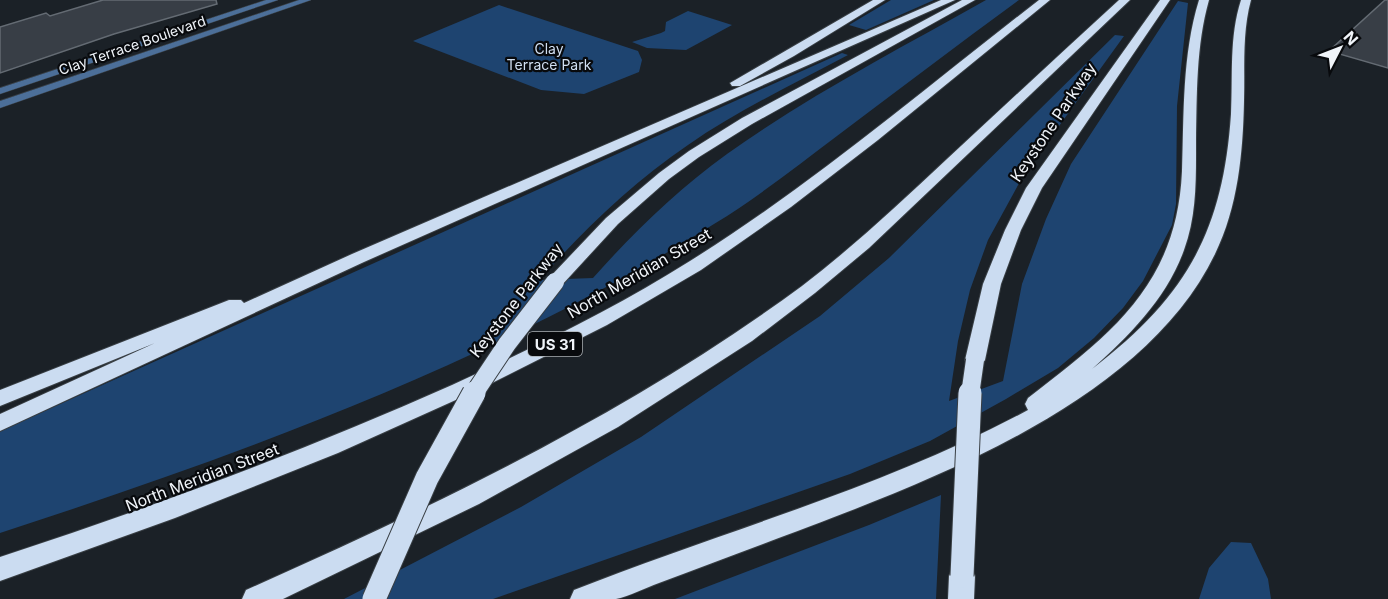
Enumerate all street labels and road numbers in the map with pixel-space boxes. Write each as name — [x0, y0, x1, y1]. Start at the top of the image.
street label: Clay Terrace Boulevard — [56, 12, 208, 78]
street label: Keystone Parkway — [1006, 59, 1100, 185]
street label: North Meridian Street — [564, 224, 714, 322]
street label: Keystone Parkway — [465, 239, 567, 361]
road number: US 31 — [528, 332, 582, 356]
street label: North Meridian Street — [122, 438, 282, 516]

